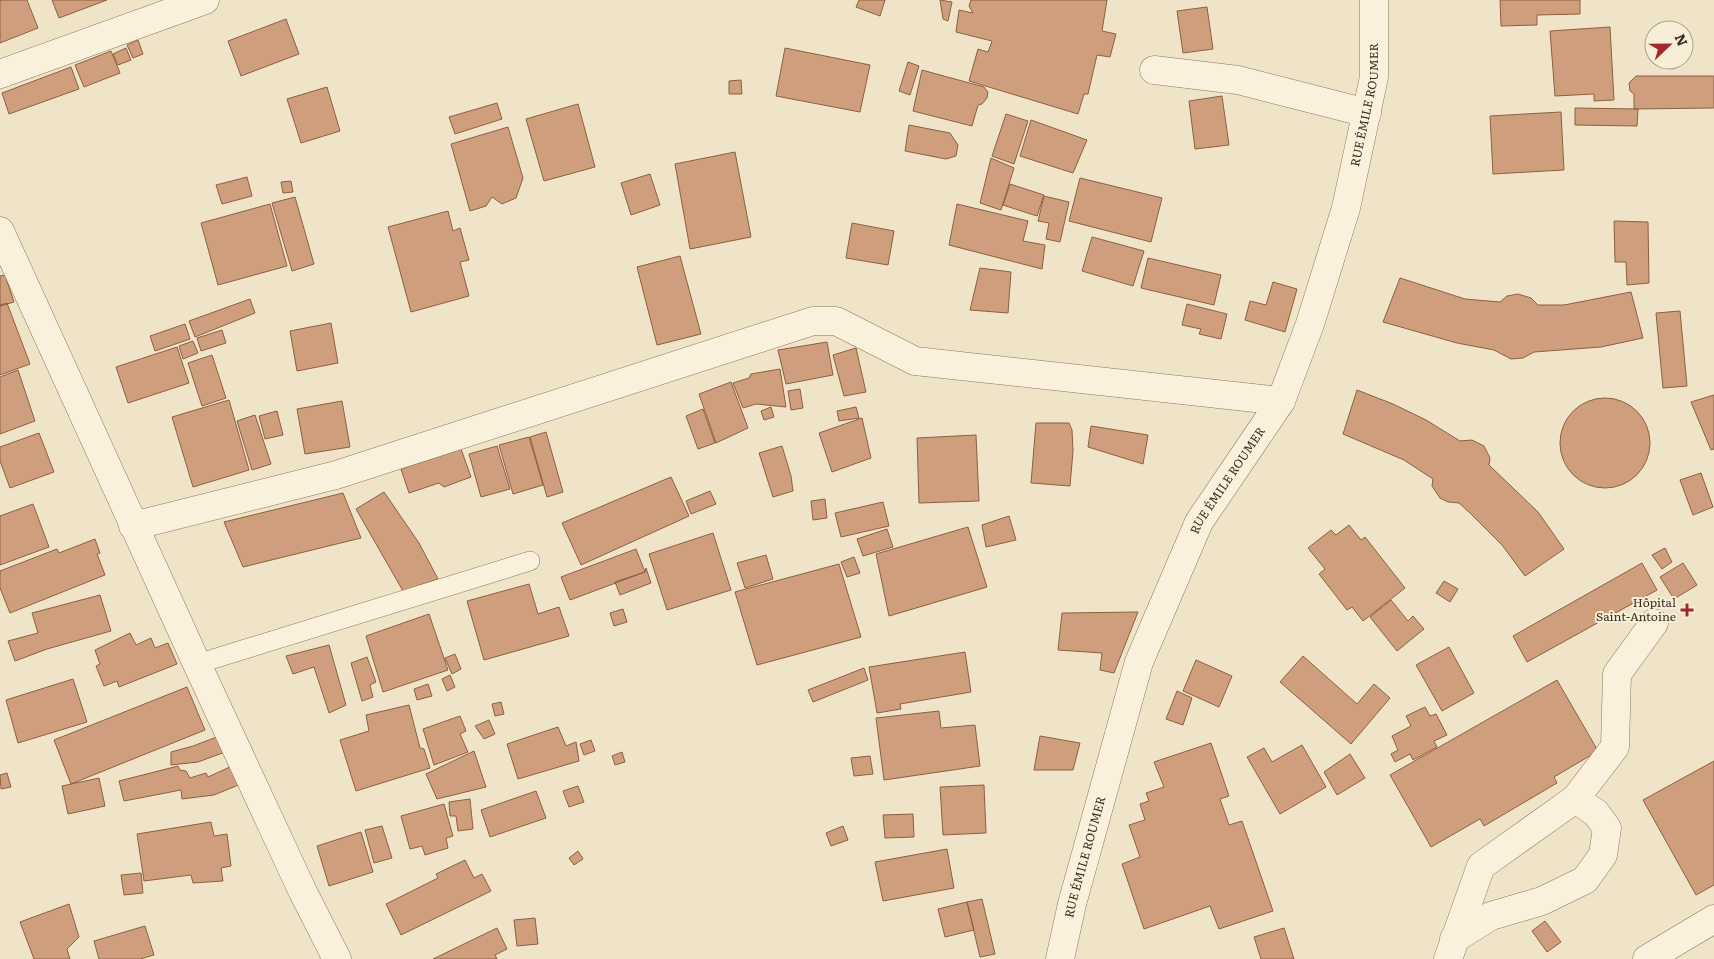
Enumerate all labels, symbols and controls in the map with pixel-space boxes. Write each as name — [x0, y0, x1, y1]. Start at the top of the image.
north arrow — [1644, 20, 1694, 70]
text: N — [1671, 31, 1694, 49]
street label: RUE ÉMILE ROUMER — [1345, 43, 1382, 168]
street label: RUE ÉMILE ROUMER — [1185, 423, 1269, 537]
place label: Hôpital Saint-Antoine — [1596, 593, 1676, 625]
marker: Hôpital Saint-Antoine — [1680, 603, 1694, 617]
street label: RUE ÉMILE ROUMER — [1059, 794, 1110, 919]

